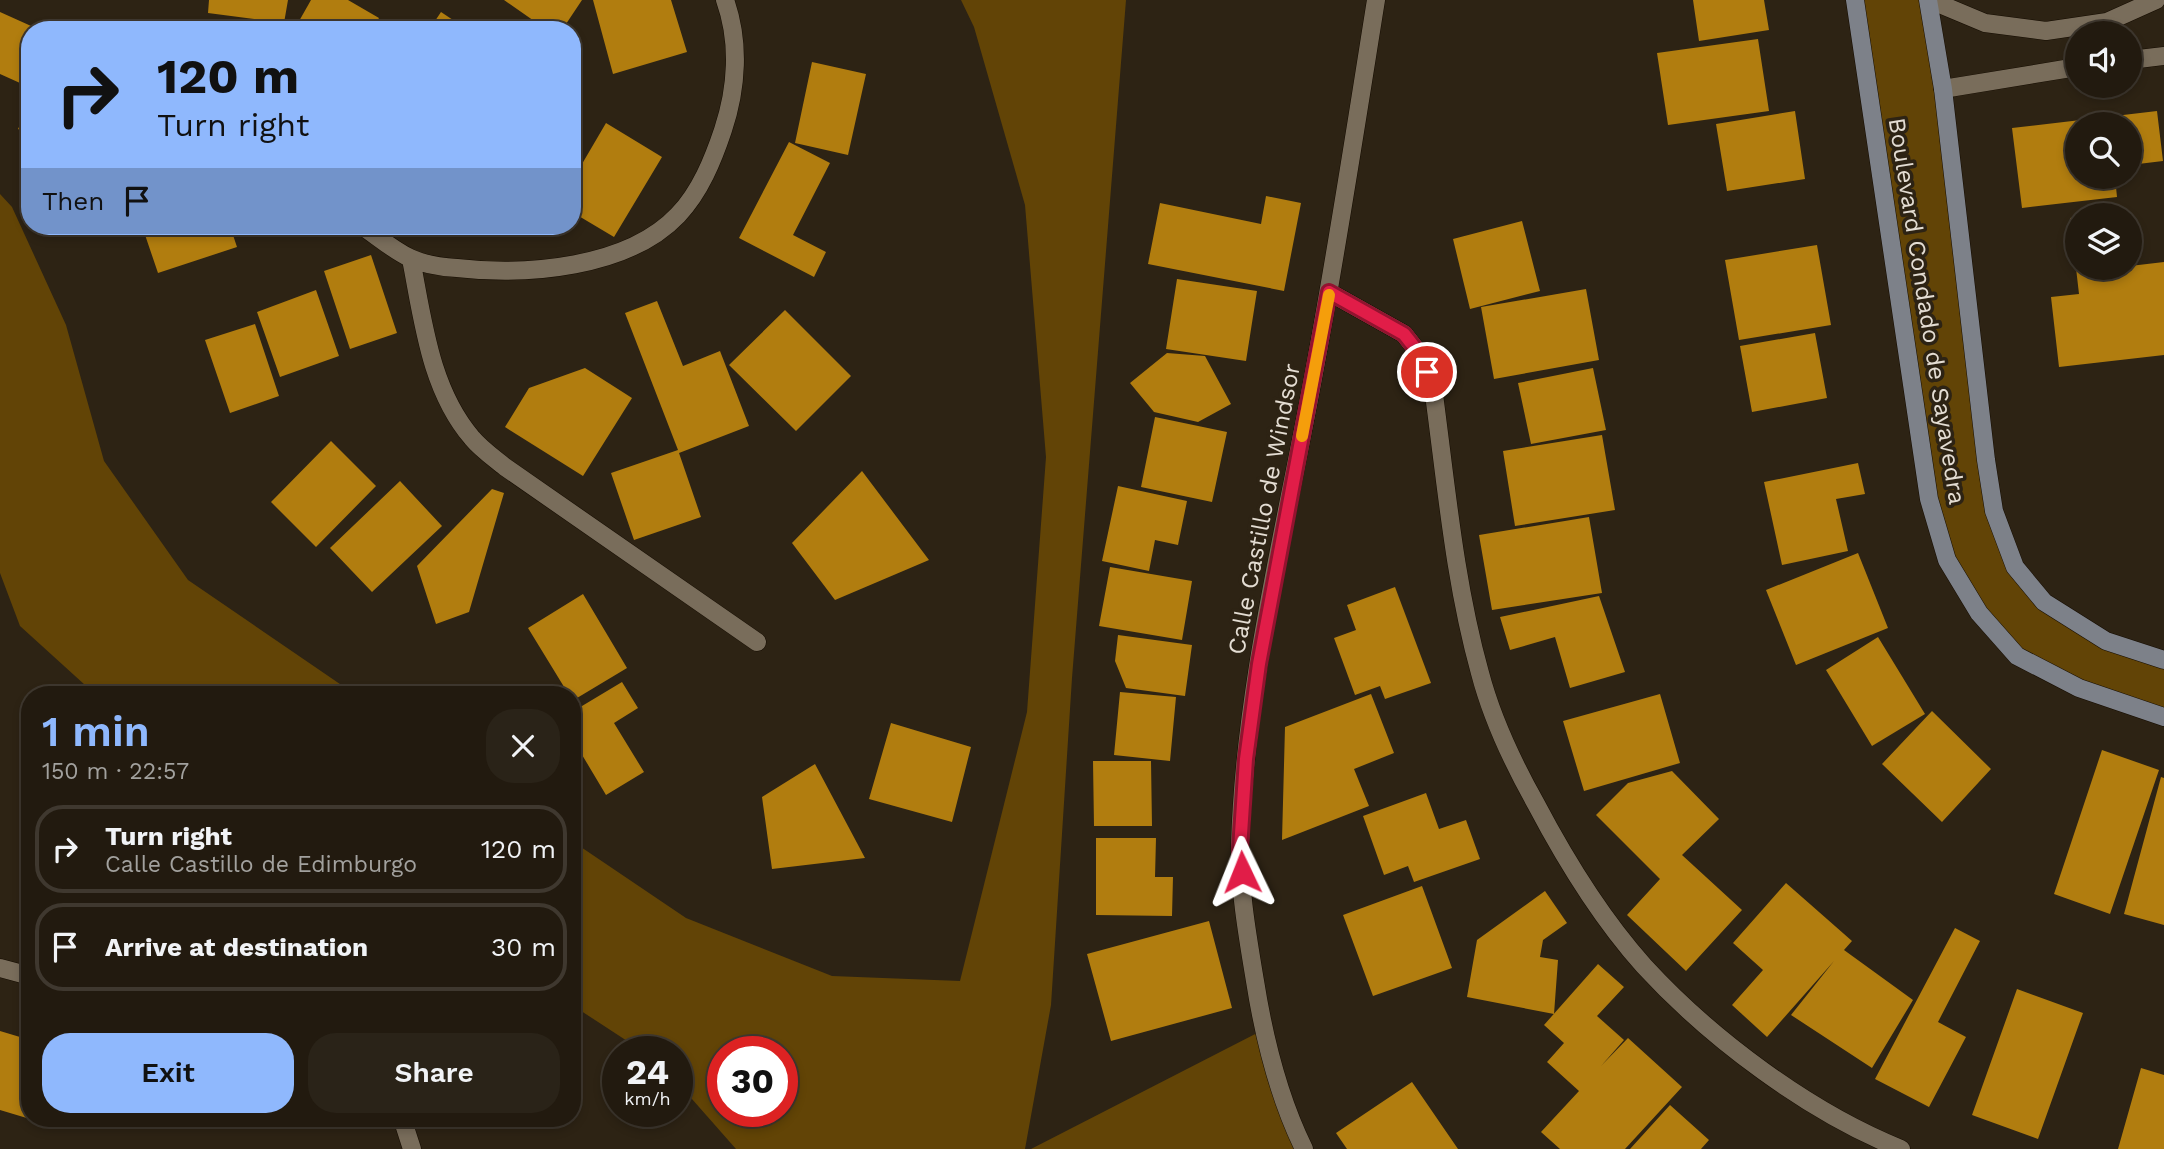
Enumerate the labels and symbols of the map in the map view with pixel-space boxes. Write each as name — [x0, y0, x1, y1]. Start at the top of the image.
street label: Boulevard Condado de Sayavedra — [1883, 116, 1971, 506]
pin — [1397, 342, 1457, 402]
street label: Calle Castillo de Windsor — [1222, 361, 1306, 657]
position arrow — [1205, 835, 1279, 909]
speed limit sign: 30 — [707, 1036, 798, 1127]

